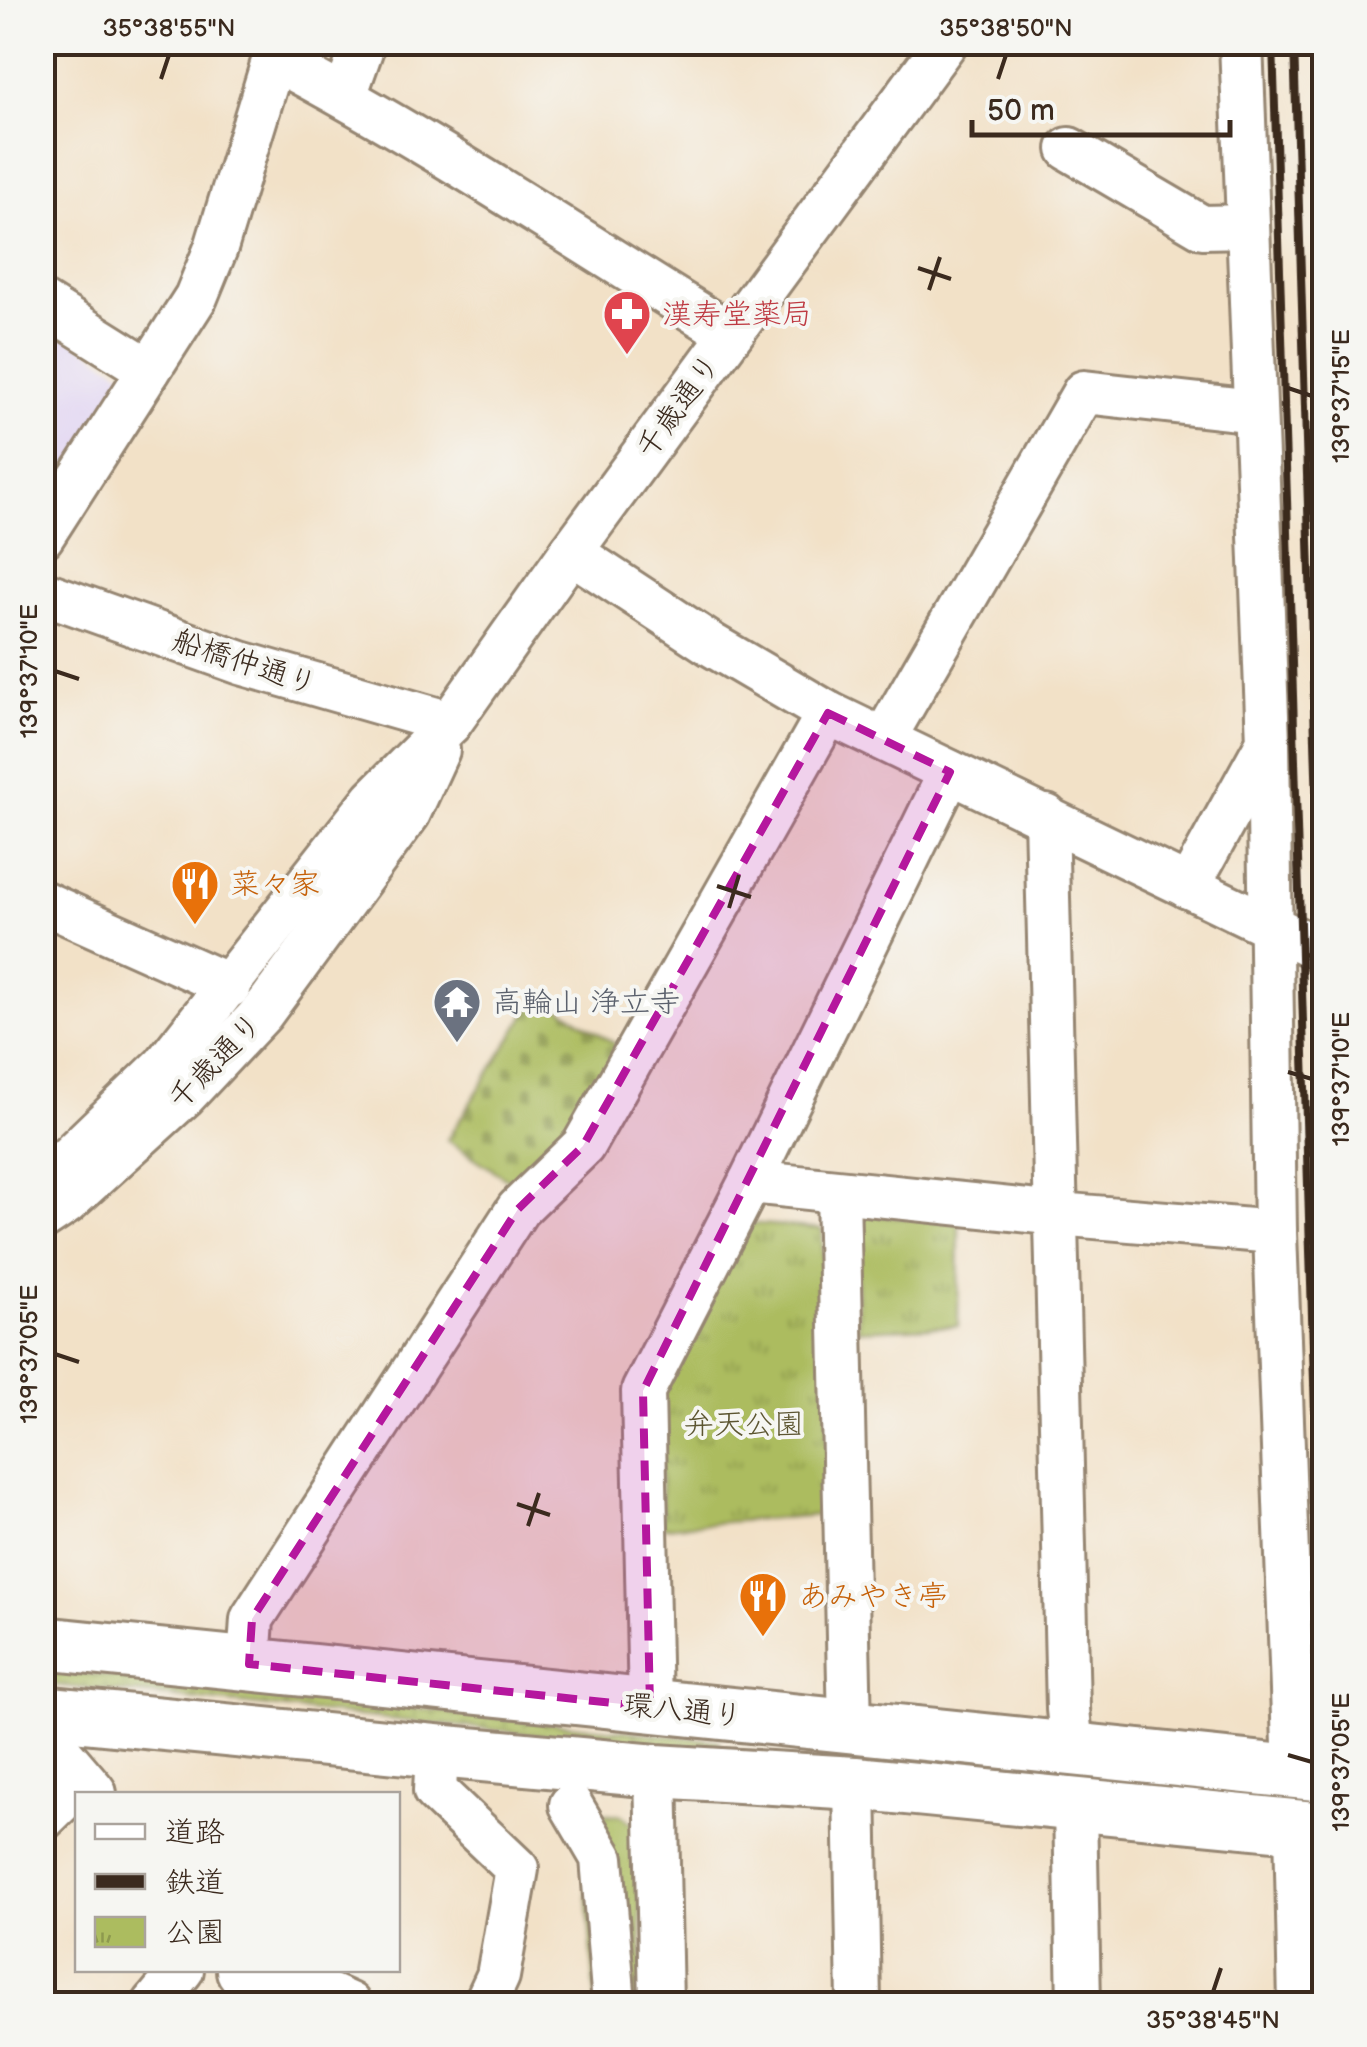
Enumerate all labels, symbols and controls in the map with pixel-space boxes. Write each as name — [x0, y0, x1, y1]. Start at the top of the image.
text: 35°38'55"N — [102, 13, 236, 44]
text: 35°38'50"N — [939, 13, 1073, 44]
scale bar — [972, 75, 1230, 137]
text: 50 m — [987, 93, 1055, 129]
pharmacy icon: 漢寿堂薬局 — [601, 288, 653, 356]
place label: 漢寿堂薬局 — [662, 297, 812, 333]
text: 139°37'15"E — [1326, 329, 1357, 463]
street label: 千歳通り — [629, 347, 729, 466]
text: 139°37'10"E — [14, 604, 45, 738]
street label: 船橋仲通り — [168, 623, 322, 703]
restaurant icon: 菜々家 — [169, 858, 221, 926]
place label: 菜々家 — [230, 867, 320, 903]
temple icon: 高輪山 浄立寺 — [431, 976, 483, 1044]
place label: 高輪山 浄立寺 — [492, 985, 680, 1021]
street label: 千歳通り — [161, 1006, 270, 1117]
text: 139°37'10"E — [1326, 1012, 1357, 1146]
text: 139°37'05"E — [14, 1284, 45, 1424]
park label: 弁天公園 — [684, 1407, 804, 1443]
restaurant icon: あみやき亭 — [737, 1570, 789, 1638]
place label: あみやき亭 — [798, 1579, 948, 1615]
street label: 環八通り — [621, 1687, 744, 1735]
text: 139°37'05"E — [1326, 1692, 1357, 1832]
legend — [75, 1792, 400, 1972]
text: 道路 — [165, 1815, 225, 1851]
text: 鉄道 — [165, 1865, 225, 1901]
text: 公園 — [165, 1915, 225, 1951]
text: 35°38'45"N — [1146, 2005, 1280, 2036]

